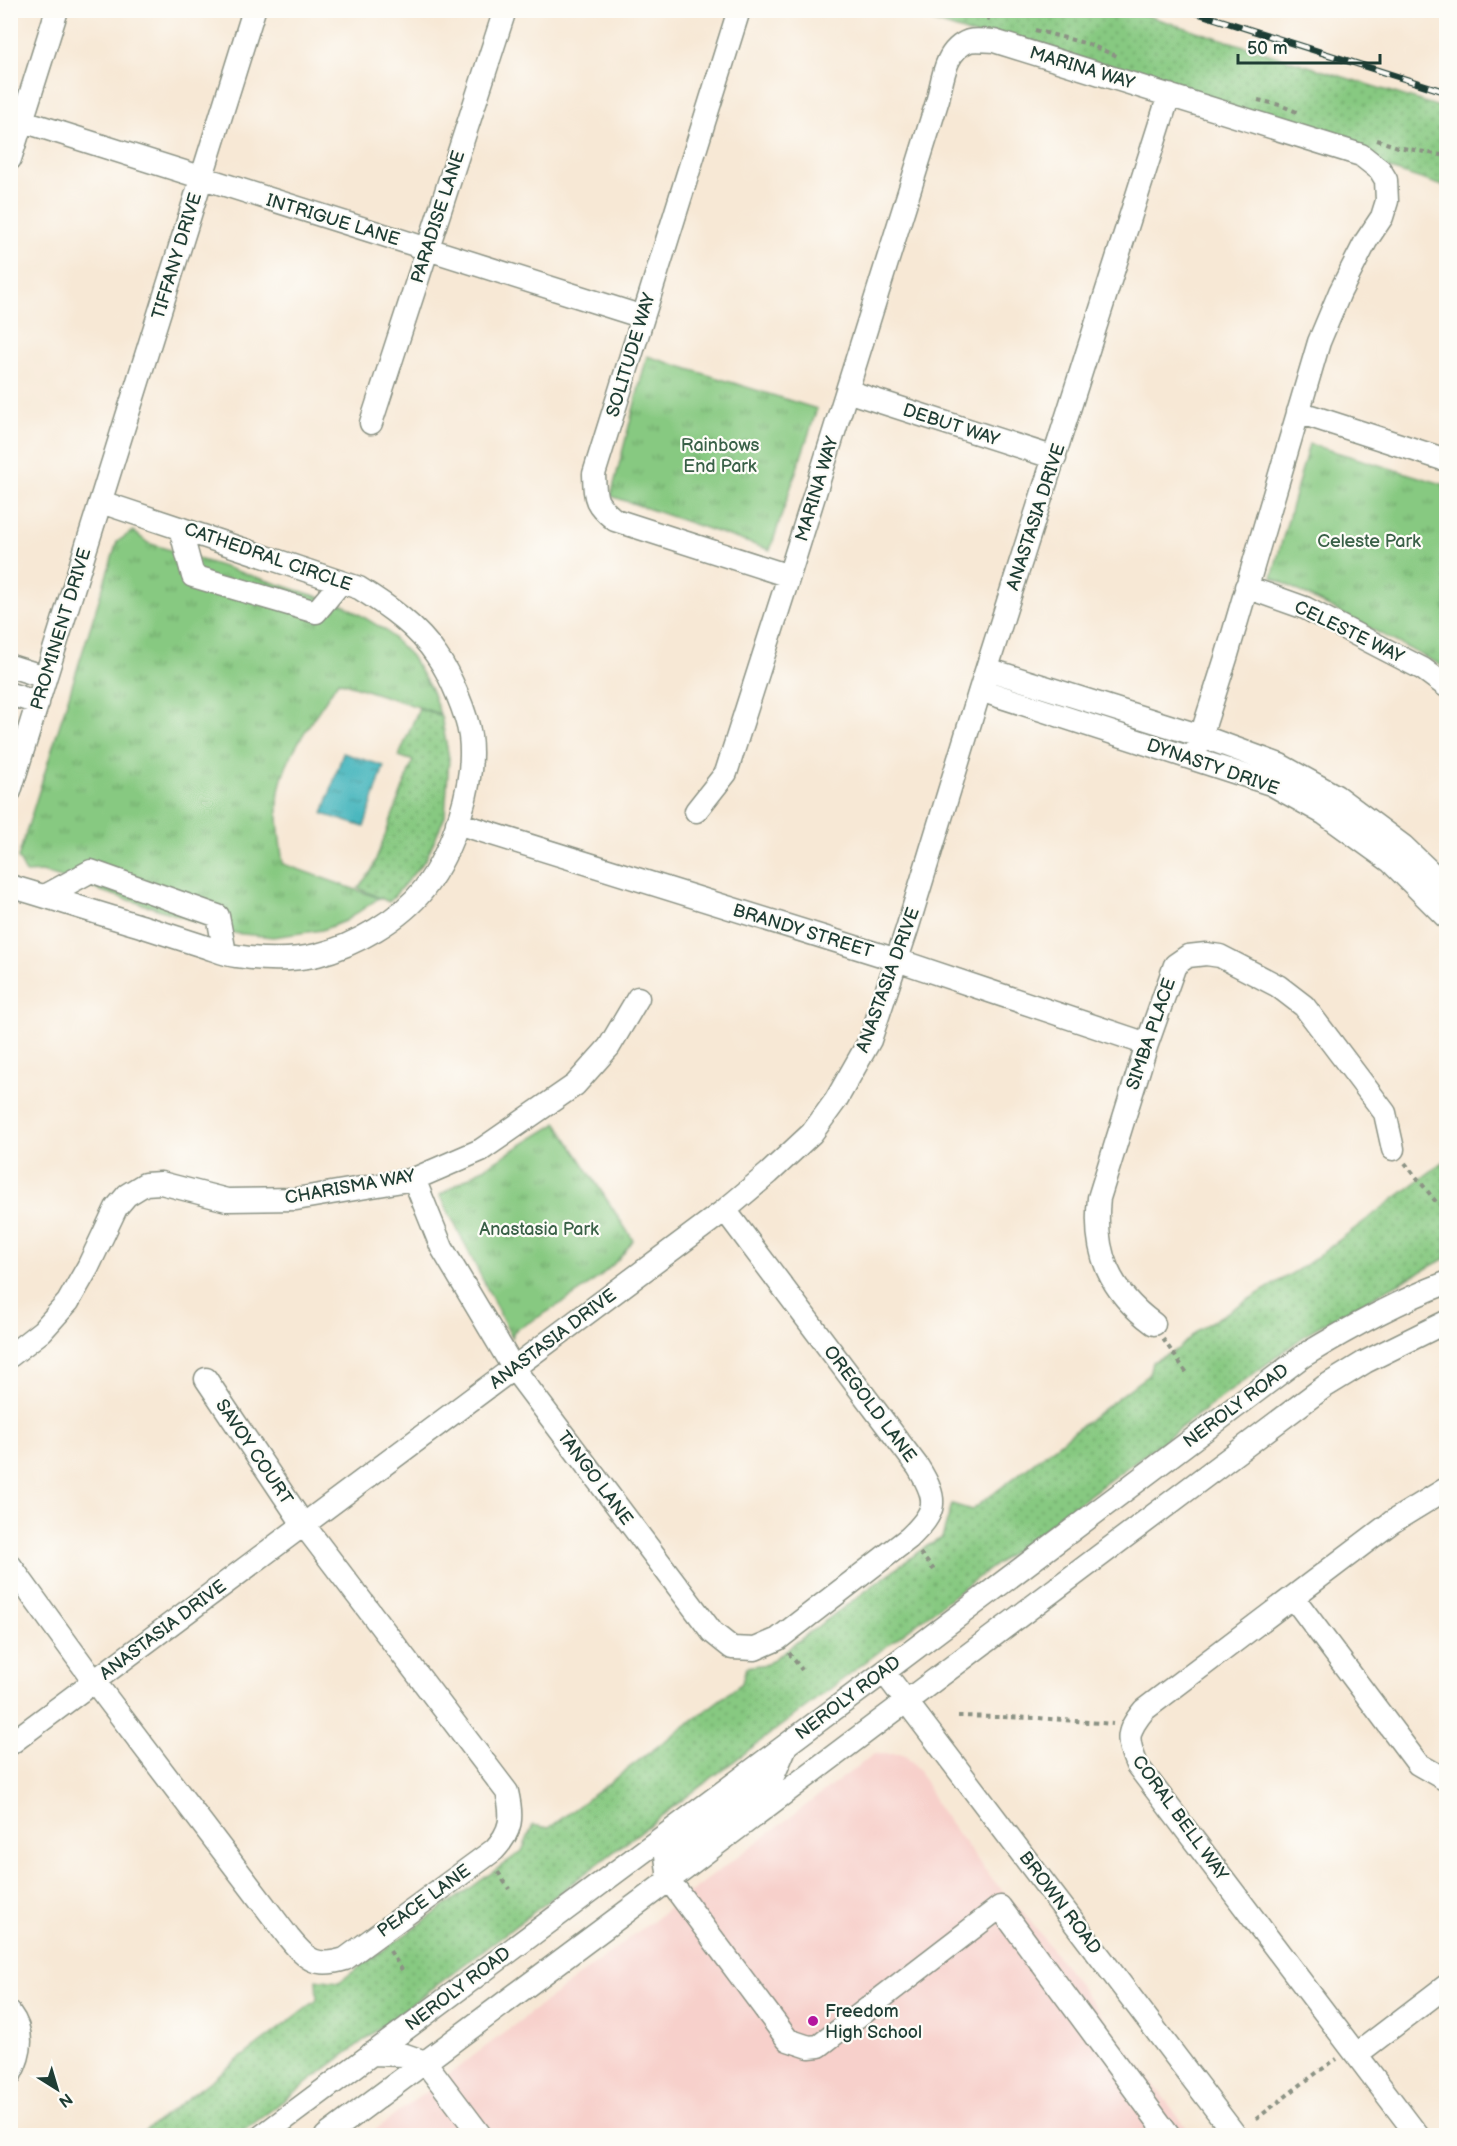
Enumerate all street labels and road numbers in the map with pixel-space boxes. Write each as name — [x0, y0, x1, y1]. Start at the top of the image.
street label: MARINA WAY — [1027, 42, 1137, 94]
street label: PARADISE LANE — [407, 148, 469, 286]
street label: TIFFANY DRIVE — [148, 190, 206, 322]
street label: INTRIGUE LANE — [264, 190, 402, 250]
street label: SOLITUDE WAY — [602, 290, 660, 419]
street label: DEBUT WAY — [900, 400, 1002, 451]
street label: MARINA WAY — [791, 434, 843, 544]
street label: ANASTASIA DRIVE — [1002, 441, 1070, 593]
street label: CATHEDRAL CIRCLE — [181, 518, 355, 596]
street label: PROMINENT DRIVE — [26, 545, 96, 712]
street label: CELESTE WAY — [1291, 596, 1408, 668]
street label: DYNASTY DRIVE — [1144, 735, 1282, 800]
street label: BRANDY STREET — [730, 900, 876, 962]
street label: ANASTASIA DRIVE — [852, 904, 924, 1055]
street label: SIMBA PLACE — [1122, 975, 1180, 1093]
street label: CHARISMA WAY — [283, 1165, 417, 1209]
street label: ANASTASIA DRIVE — [486, 1285, 620, 1393]
street label: OREGOLD LANE — [819, 1342, 921, 1467]
street label: NEROLY ROAD — [1179, 1360, 1293, 1452]
street label: SAVOY COURT — [211, 1395, 297, 1509]
street label: TANGO LANE — [553, 1427, 637, 1529]
street label: ANASTASIA DRIVE — [96, 1576, 230, 1684]
street label: NEROLY ROAD — [791, 1652, 905, 1744]
street label: CORAL BELL WAY — [1128, 1751, 1233, 1885]
street label: BROWN ROAD — [1015, 1847, 1105, 1959]
street label: PEACE LANE — [373, 1860, 475, 1942]
street label: NEROLY ROAD — [401, 1943, 515, 2035]

